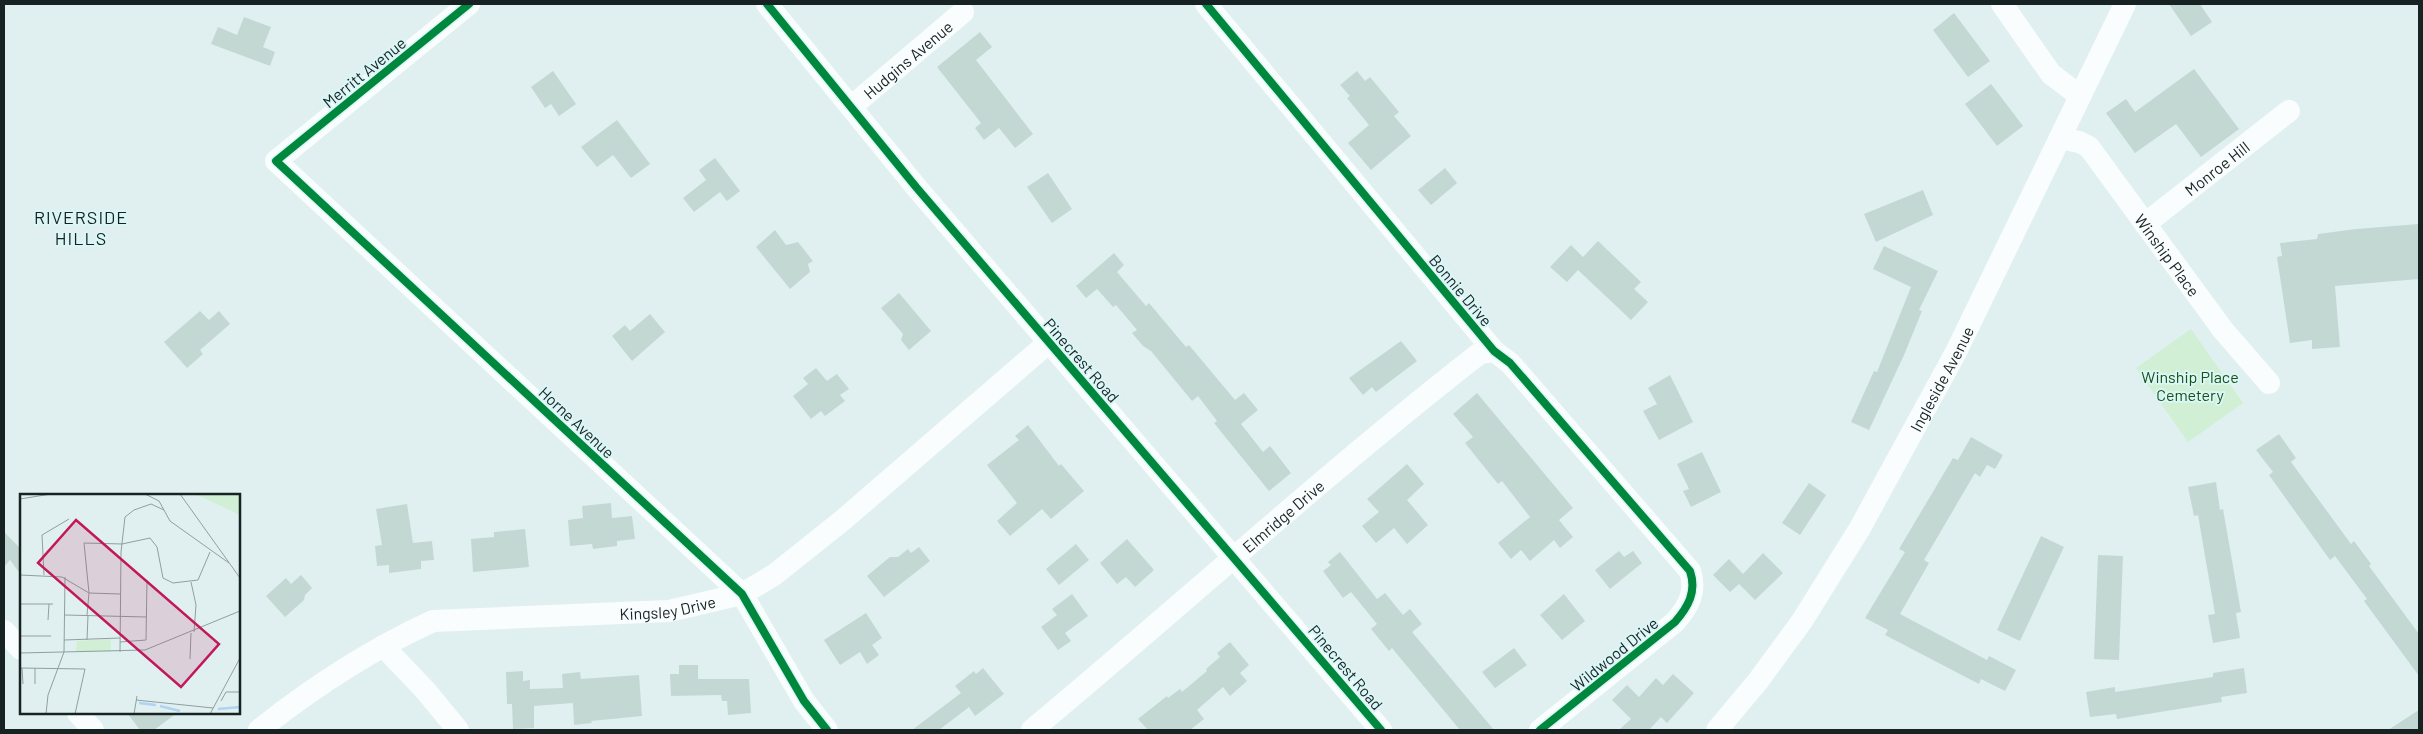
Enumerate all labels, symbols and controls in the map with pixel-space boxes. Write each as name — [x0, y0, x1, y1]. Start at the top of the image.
street label: Hudgins Avenue — [859, 16, 956, 102]
street label: Merritt Avenue — [319, 33, 409, 111]
street label: Monroe Hill — [2180, 137, 2253, 199]
district label: RIVERSIDE HILLS — [34, 206, 128, 249]
street label: Winship Place — [2131, 210, 2204, 300]
street label: Bonnie Drive — [1426, 250, 1496, 330]
street label: Pinecrest Road — [1040, 314, 1124, 406]
street label: Ingleside Avenue — [1905, 323, 1977, 434]
park label: Winship Place Cemetery — [2141, 367, 2239, 404]
street label: Horne Avenue — [535, 382, 619, 462]
street label: Elmridge Drive — [1238, 475, 1327, 556]
inset map — [20, 494, 240, 714]
street label: Kingsley Drive — [619, 591, 717, 623]
street label: Wildwood Drive — [1567, 613, 1661, 695]
street label: Pinecrest Road — [1305, 621, 1387, 713]

